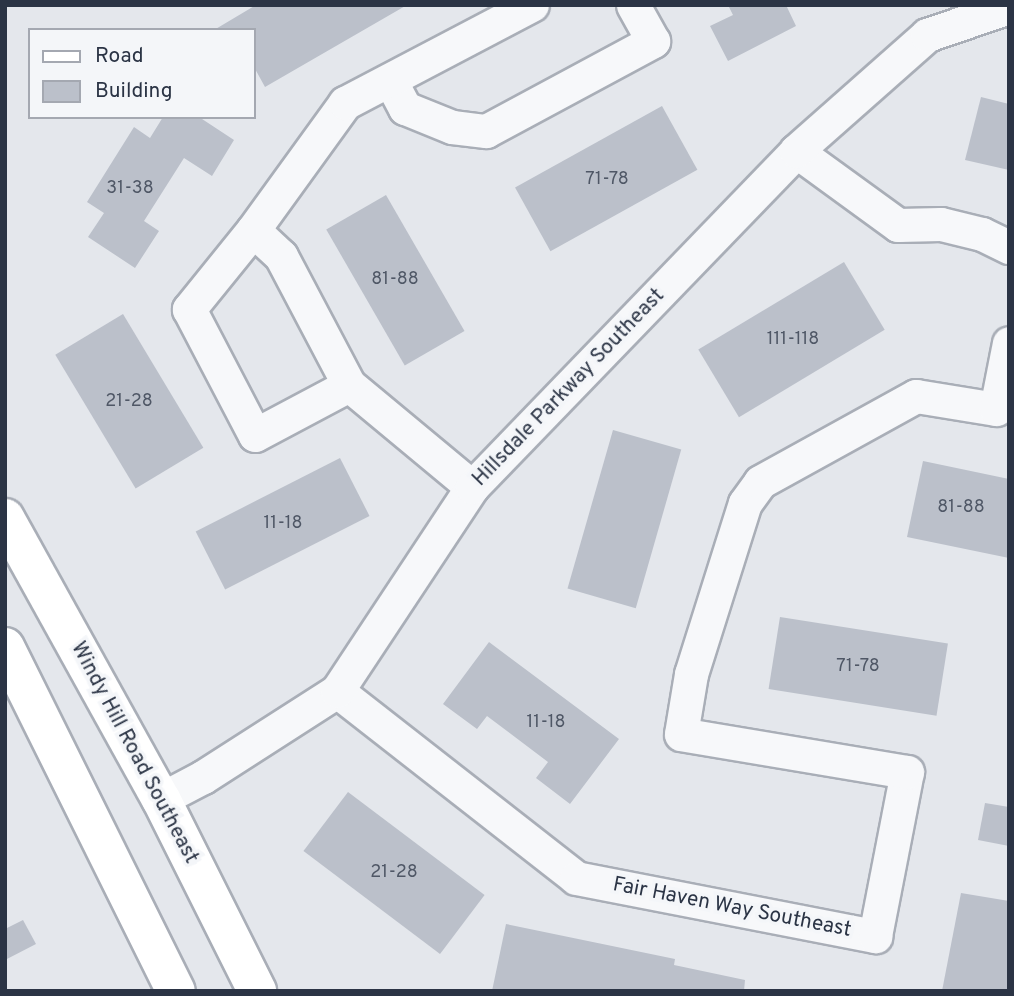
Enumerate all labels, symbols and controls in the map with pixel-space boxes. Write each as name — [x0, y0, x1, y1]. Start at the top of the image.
legend — [28, 28, 256, 119]
text: Road — [95, 43, 144, 70]
text: Building — [95, 78, 173, 105]
house number: 71-78 — [585, 169, 629, 191]
house number: 31-38 — [106, 178, 154, 200]
house number: 81-88 — [371, 269, 419, 291]
street label: Hillsdale Parkway Southeast — [468, 284, 670, 492]
house number: 111-118 — [767, 329, 819, 351]
house number: 21-28 — [105, 391, 153, 413]
house number: 81-88 — [937, 497, 985, 519]
house number: 11-18 — [263, 513, 303, 535]
street label: Windy Hill Road Southeast — [65, 638, 203, 868]
house number: 71-78 — [836, 656, 880, 678]
house number: 11-18 — [526, 712, 566, 734]
house number: 21-28 — [370, 862, 418, 884]
street label: Fair Haven Way Southeast — [610, 872, 854, 944]

